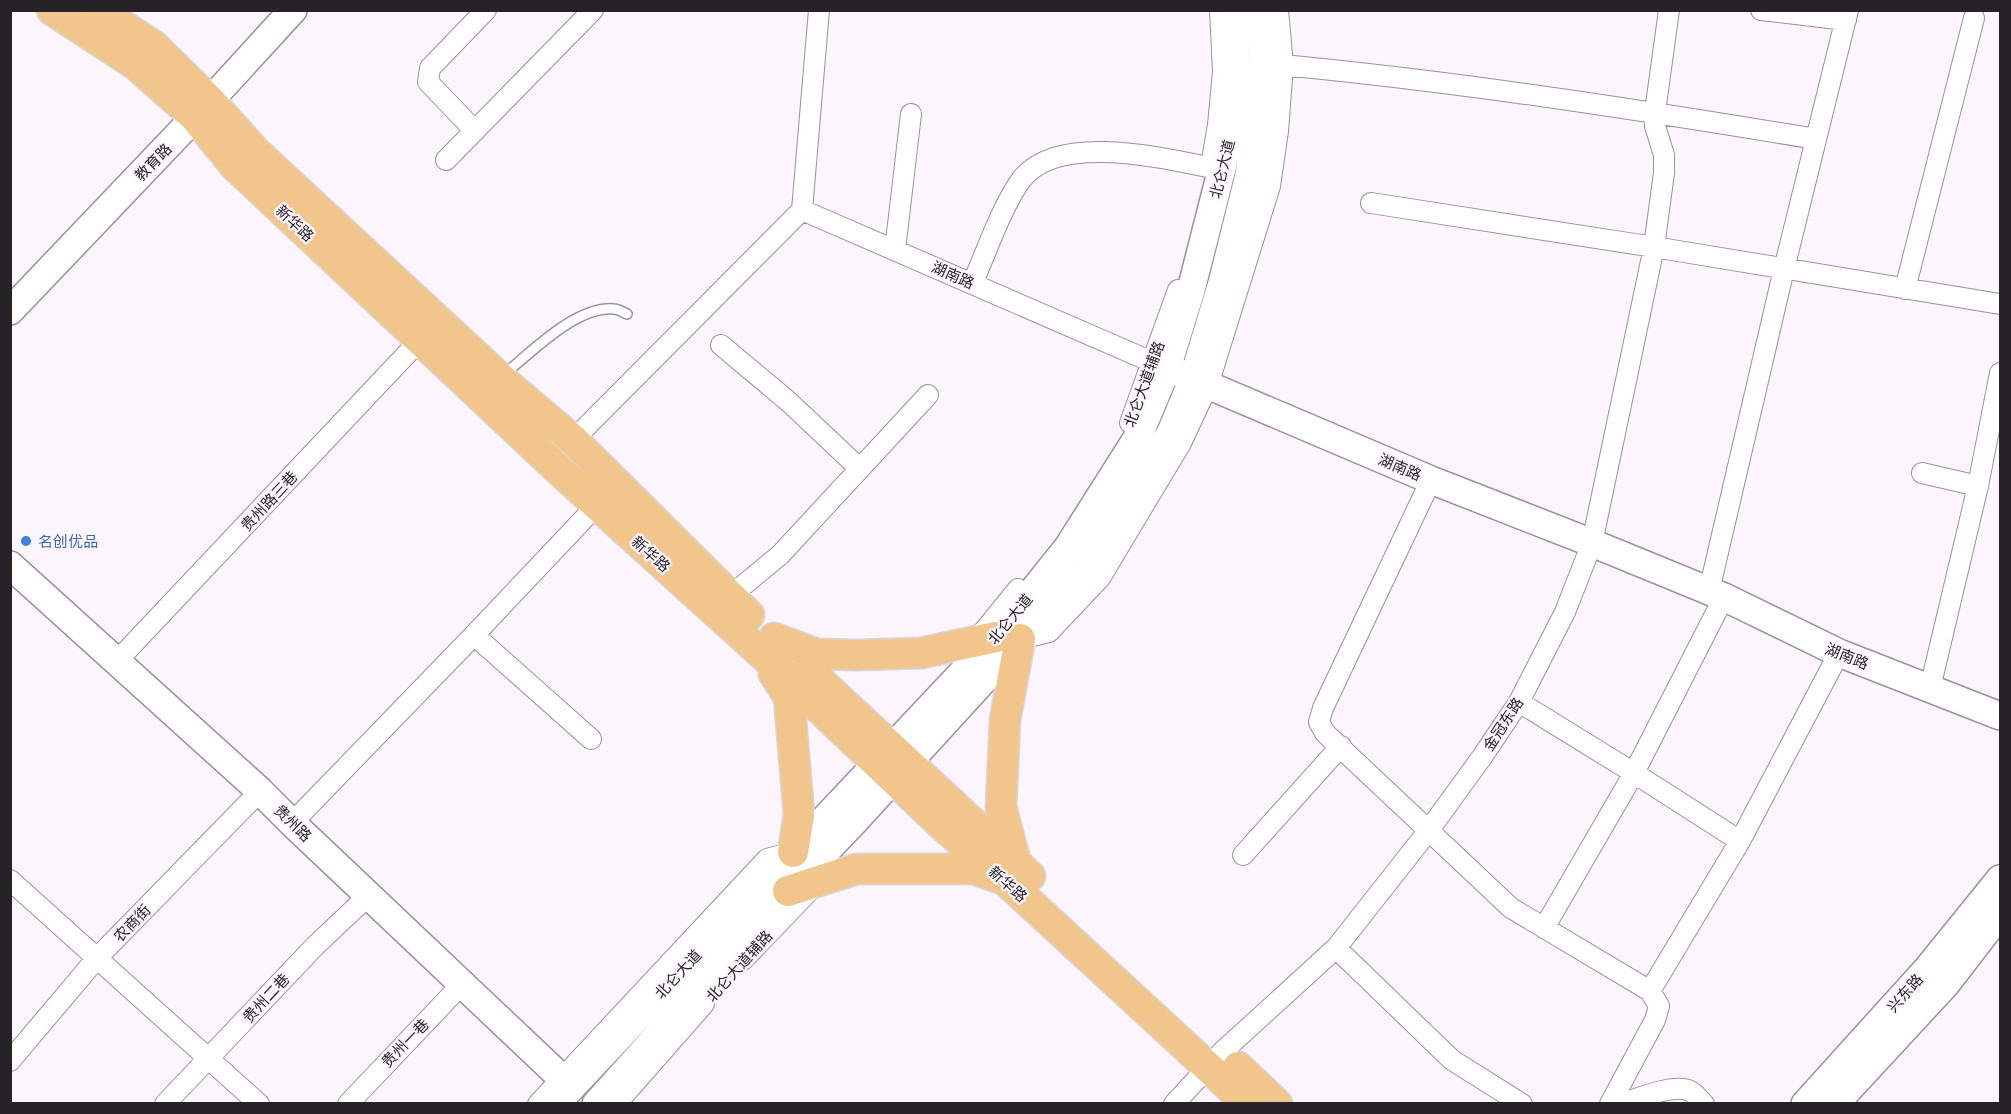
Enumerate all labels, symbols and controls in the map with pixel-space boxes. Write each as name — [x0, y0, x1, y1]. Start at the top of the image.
street label: 北仑大道 — [1205, 137, 1239, 201]
street label: 教育路 — [130, 139, 176, 185]
street label: 新华路 — [271, 200, 319, 246]
street label: 湖南路 — [928, 256, 978, 294]
street label: 北仑大道辅路 — [1119, 338, 1169, 430]
street label: 湖南路 — [1375, 449, 1425, 485]
street label: 贵州路三巷 — [236, 466, 302, 536]
place label: 名创优品 — [38, 531, 98, 552]
street label: 新华路 — [627, 531, 675, 577]
marker: 名创优品 — [19, 534, 33, 548]
street label: 北仑大道 — [983, 589, 1037, 649]
street label: 湖南路 — [1822, 638, 1872, 674]
street label: 金冠东路 — [1478, 693, 1528, 755]
street label: 贵州路 — [270, 800, 316, 846]
street label: 新华路 — [984, 861, 1032, 907]
street label: 农商街 — [109, 900, 155, 946]
street label: 北仑大道辅路 — [701, 926, 777, 1006]
street label: 北仑大道 — [650, 945, 706, 1003]
street label: 贵州二巷 — [238, 969, 294, 1027]
street label: 兴东路 — [1882, 969, 1928, 1017]
street label: 贵州一巷 — [377, 1014, 433, 1072]

